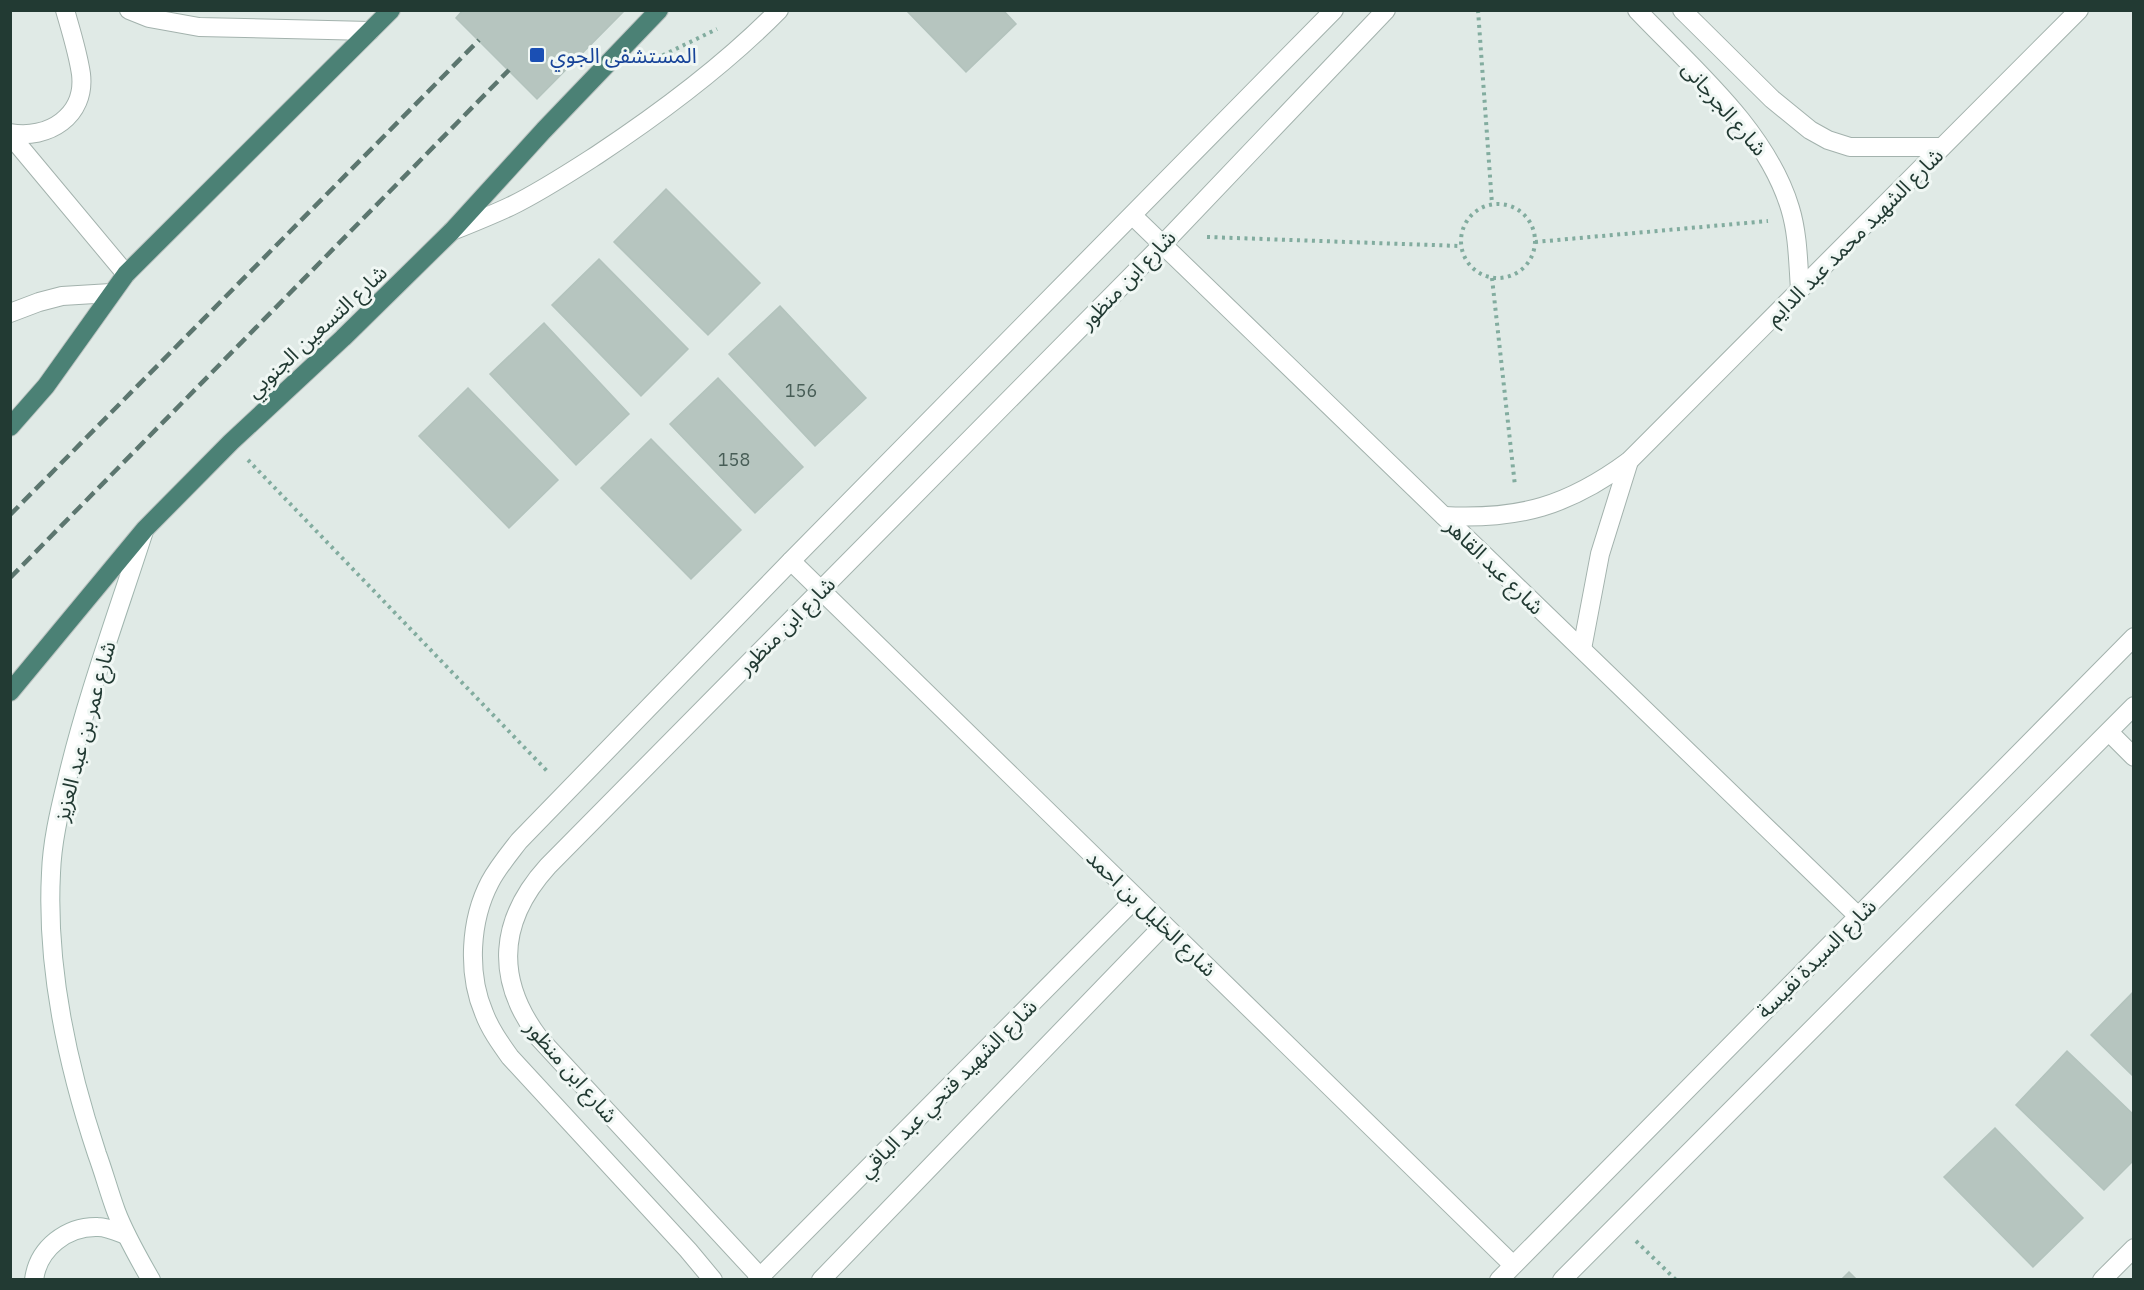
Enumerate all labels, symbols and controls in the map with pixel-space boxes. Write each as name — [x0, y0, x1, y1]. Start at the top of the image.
place label: المستشفى الجوي — [550, 41, 697, 72]
marker: المستشفى الجوي — [528, 46, 546, 64]
street label: شارع الجرجانى — [1675, 55, 1774, 163]
street label: شارع الشهيد محمد عبد الدايم — [1759, 141, 1950, 332]
street label: شارع ابن منظور — [1072, 223, 1183, 337]
street label: شارع التسعين الجنوبي — [239, 258, 394, 406]
house number: 156 — [785, 379, 817, 402]
house number: 158 — [718, 448, 750, 471]
street label: شارع عبد القاهر — [1437, 511, 1550, 622]
street label: شارع ابن منظور — [730, 570, 842, 682]
street label: شارع عمر بن عبد العزيز — [46, 638, 123, 826]
street label: شارع الخليل بن احمد — [1079, 844, 1223, 984]
street label: شارع السيدة نفيسة — [1750, 892, 1883, 1025]
street label: شارع الشهيد فتحي عبد الباقي — [851, 992, 1045, 1186]
street label: شارع ابن منظور — [517, 1013, 624, 1130]

